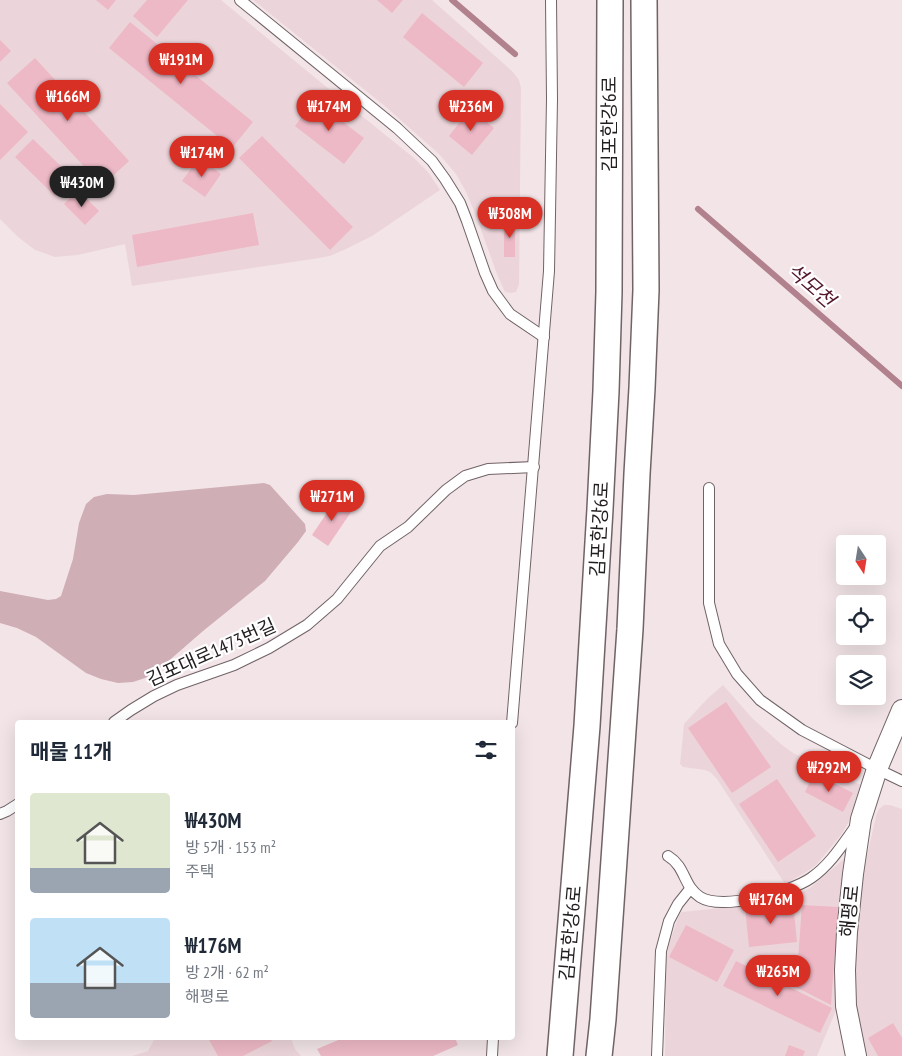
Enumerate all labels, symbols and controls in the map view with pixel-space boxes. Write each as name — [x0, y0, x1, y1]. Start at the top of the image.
pin: ₩191M — [146, 42, 216, 85]
text: ₩191M — [159, 49, 203, 69]
street label: 김포한강6로 — [597, 76, 621, 172]
pin: ₩166M — [33, 80, 103, 122]
text: ₩166M — [46, 86, 90, 106]
pin: ₩174M — [294, 90, 364, 132]
pin: ₩236M — [436, 90, 506, 132]
text: ₩174M — [307, 96, 351, 116]
text: ₩236M — [449, 96, 493, 116]
pin: ₩174M — [167, 136, 237, 178]
text: ₩174M — [180, 142, 224, 162]
pin: ₩430M — [47, 166, 117, 208]
text: ₩430M — [60, 172, 104, 192]
pin: ₩308M — [475, 196, 545, 239]
text: ₩308M — [488, 203, 532, 223]
water label: 석모천 — [782, 257, 842, 315]
pin: ₩271M — [297, 480, 367, 522]
street label: 김포한강6로 — [585, 480, 613, 578]
text: ₩271M — [310, 486, 354, 506]
north arrow — [836, 535, 886, 585]
map controls — [836, 535, 886, 705]
button: locate — [836, 595, 886, 645]
street label: 김포대로1473번길 — [143, 613, 279, 691]
button: layers — [836, 655, 886, 705]
icon: filters — [472, 736, 500, 764]
text: 매물 11개 — [30, 738, 112, 765]
pin: ₩292M — [794, 750, 864, 793]
text: ₩292M — [807, 757, 851, 777]
text: ₩430M — [185, 807, 241, 834]
icon: home — [70, 813, 130, 873]
text: 방 5개 · 153 m² — [185, 837, 276, 857]
text: 주택 — [185, 861, 214, 881]
pin: ₩176M — [736, 882, 806, 925]
street label: 김포한강6로 — [554, 884, 586, 982]
street label: 해평로 — [834, 884, 864, 938]
text: ₩176M — [749, 889, 793, 909]
text: ₩176M — [185, 932, 241, 959]
icon: home — [70, 938, 130, 998]
pin: ₩265M — [743, 954, 813, 997]
text: ₩265M — [756, 961, 800, 981]
text: 방 2개 · 62 m² — [185, 962, 269, 982]
text: 해평로 — [185, 986, 229, 1006]

